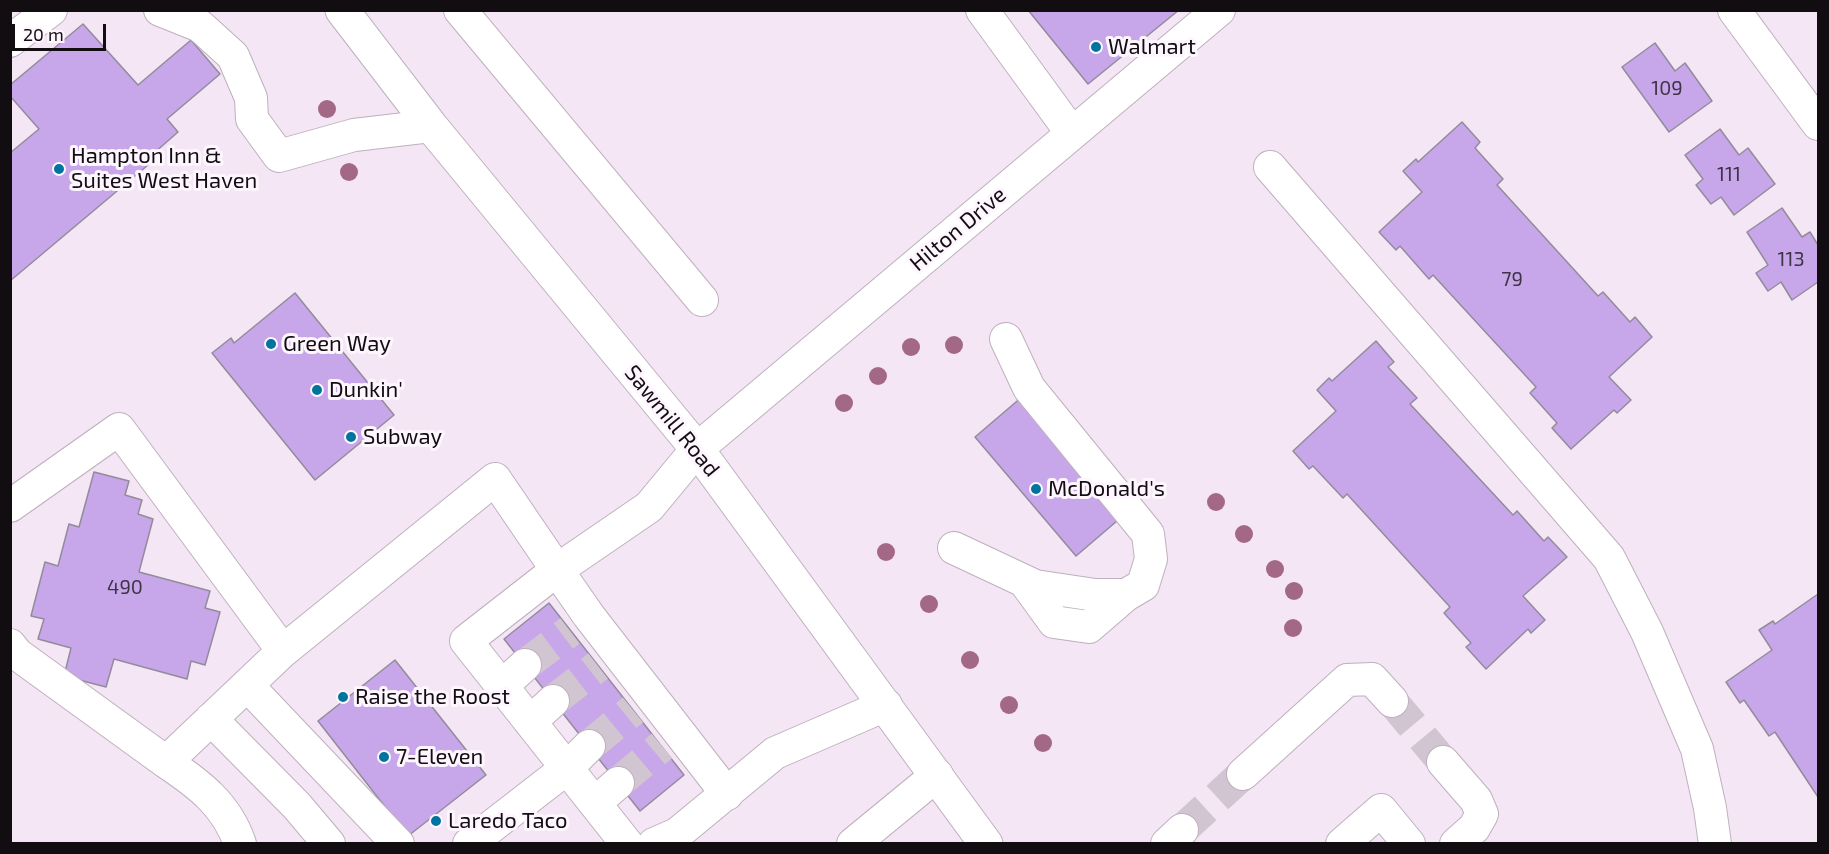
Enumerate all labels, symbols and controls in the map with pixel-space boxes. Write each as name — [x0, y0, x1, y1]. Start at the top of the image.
scale bar — [15, 12, 110, 50]
text: 20 m — [23, 23, 64, 45]
place label: Walmart — [1108, 34, 1196, 60]
marker: Walmart — [1089, 40, 1103, 54]
house number: 109 — [1651, 76, 1683, 100]
place label: Hampton Inn & Suites West Haven — [71, 143, 257, 194]
marker: Hampton Inn & Suites West Haven — [52, 162, 66, 176]
house number: 111 — [1717, 162, 1741, 186]
street label: Hilton Drive — [905, 181, 1011, 277]
house number: 113 — [1777, 247, 1805, 271]
house number: 79 — [1501, 267, 1523, 291]
place label: Green Way — [283, 331, 391, 357]
marker: Green Way — [264, 337, 278, 351]
street label: Sawmill Road — [619, 360, 725, 482]
place label: Dunkin' — [329, 377, 403, 403]
marker: Dunkin' — [310, 383, 324, 397]
place label: Subway — [363, 424, 442, 450]
marker: Subway — [344, 430, 358, 444]
place label: McDonald's — [1048, 476, 1165, 502]
marker: McDonald's — [1029, 482, 1043, 496]
house number: 490 — [107, 575, 143, 599]
place label: Raise the Roost — [355, 684, 510, 710]
marker: Raise the Roost — [336, 690, 350, 704]
place label: 7-Eleven — [396, 744, 483, 770]
marker: 7-Eleven — [377, 750, 391, 764]
place label: Laredo Taco — [448, 808, 568, 834]
marker: Laredo Taco — [429, 814, 443, 828]

